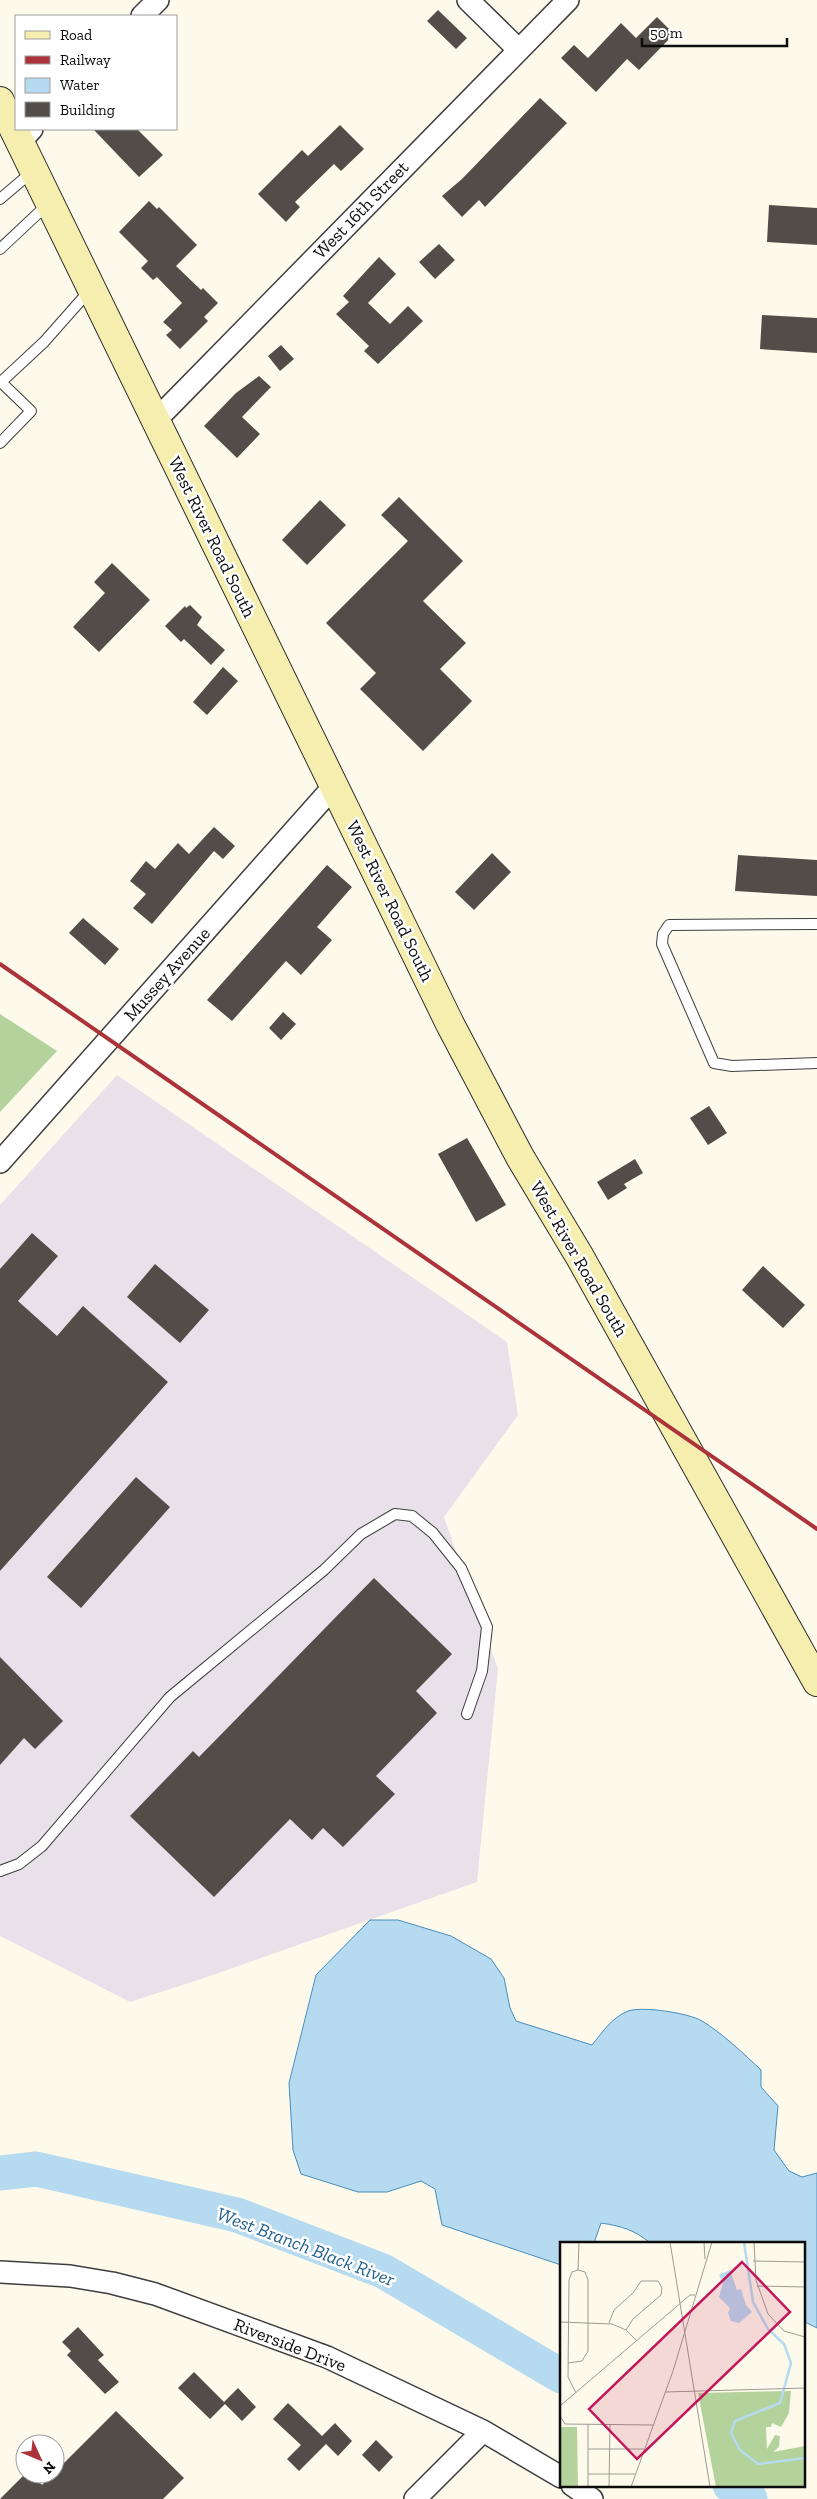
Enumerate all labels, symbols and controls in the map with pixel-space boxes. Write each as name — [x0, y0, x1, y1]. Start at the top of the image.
legend — [15, 15, 178, 130]
scale bar — [642, 15, 787, 47]
text: 50 m — [650, 24, 683, 42]
text: Road — [60, 26, 93, 44]
text: Railway — [60, 51, 111, 69]
text: Water — [60, 76, 100, 94]
text: Building — [60, 101, 115, 119]
street label: West 16th Street — [309, 156, 413, 264]
street label: West River Road South — [164, 453, 260, 621]
street label: West River Road South — [342, 817, 438, 985]
street label: Mussey Avenue — [119, 922, 215, 1026]
street label: West River Road South — [525, 1177, 633, 1341]
water label: West Branch Black River — [214, 2202, 398, 2291]
inset map — [560, 2242, 804, 2486]
street label: Riverside Drive — [231, 2313, 349, 2377]
north arrow — [15, 2434, 65, 2484]
text: N — [39, 2458, 59, 2478]

